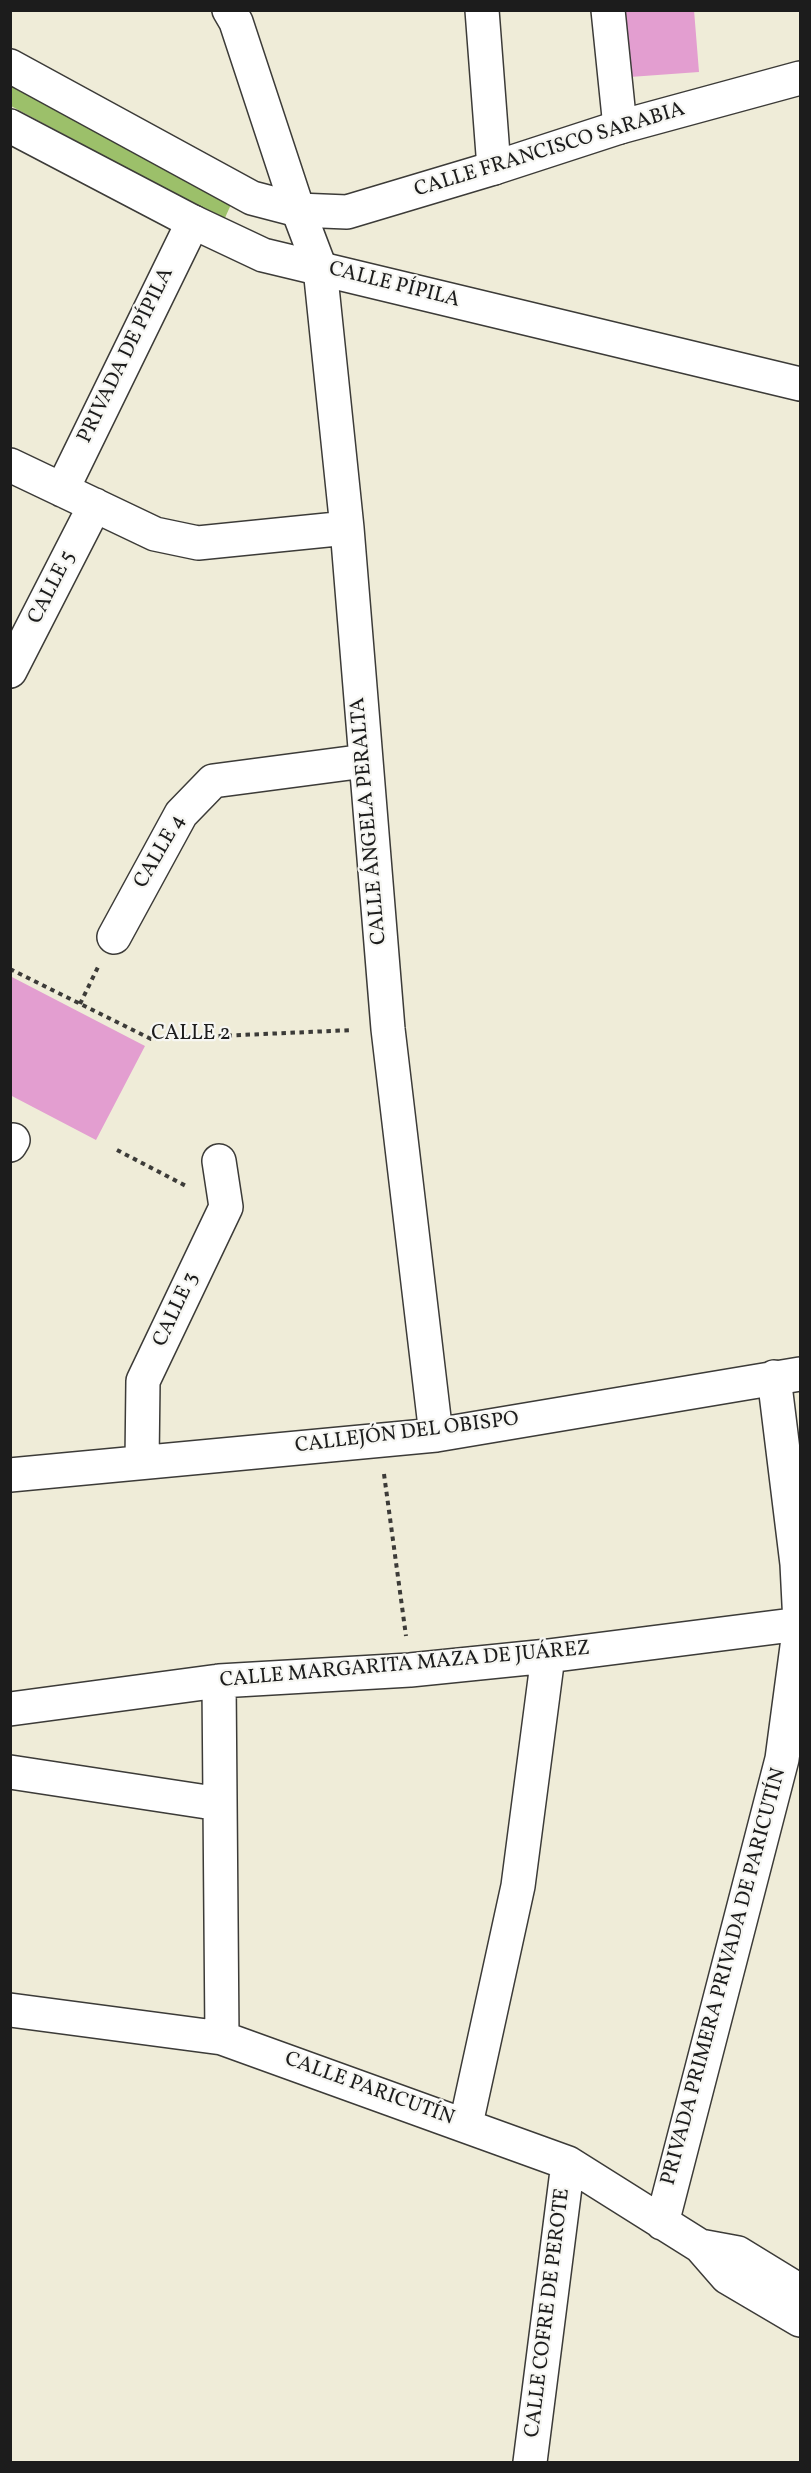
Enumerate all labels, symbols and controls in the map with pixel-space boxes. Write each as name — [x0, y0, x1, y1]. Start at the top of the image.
street label: CALLE FRANCISCO SARABIA — [412, 98, 688, 204]
street label: CALLE PÍPILA — [326, 258, 462, 314]
street label: PRIVADA DE PÍPILA — [74, 264, 180, 448]
street label: CALLE 5 — [24, 547, 82, 629]
street label: CALLE ÁNGELA PERALTA — [347, 696, 393, 946]
street label: CALLE 4 — [130, 811, 192, 893]
street label: CALLE 2 — [151, 1022, 231, 1048]
street label: CALLE 3 — [149, 1269, 205, 1351]
street label: CALLEJÓN DEL OBISPO — [294, 1408, 520, 1460]
street label: CALLE MARGARITA MAZA DE JUÁREZ — [219, 1637, 591, 1695]
street label: PRIVADA PRIMERA PRIVADA DE PARICUTÍN — [657, 1766, 793, 2188]
street label: CALLE PARICUTÍN — [281, 2048, 457, 2132]
street label: CALLE COFRE DE PEROTE — [521, 2187, 577, 2439]

